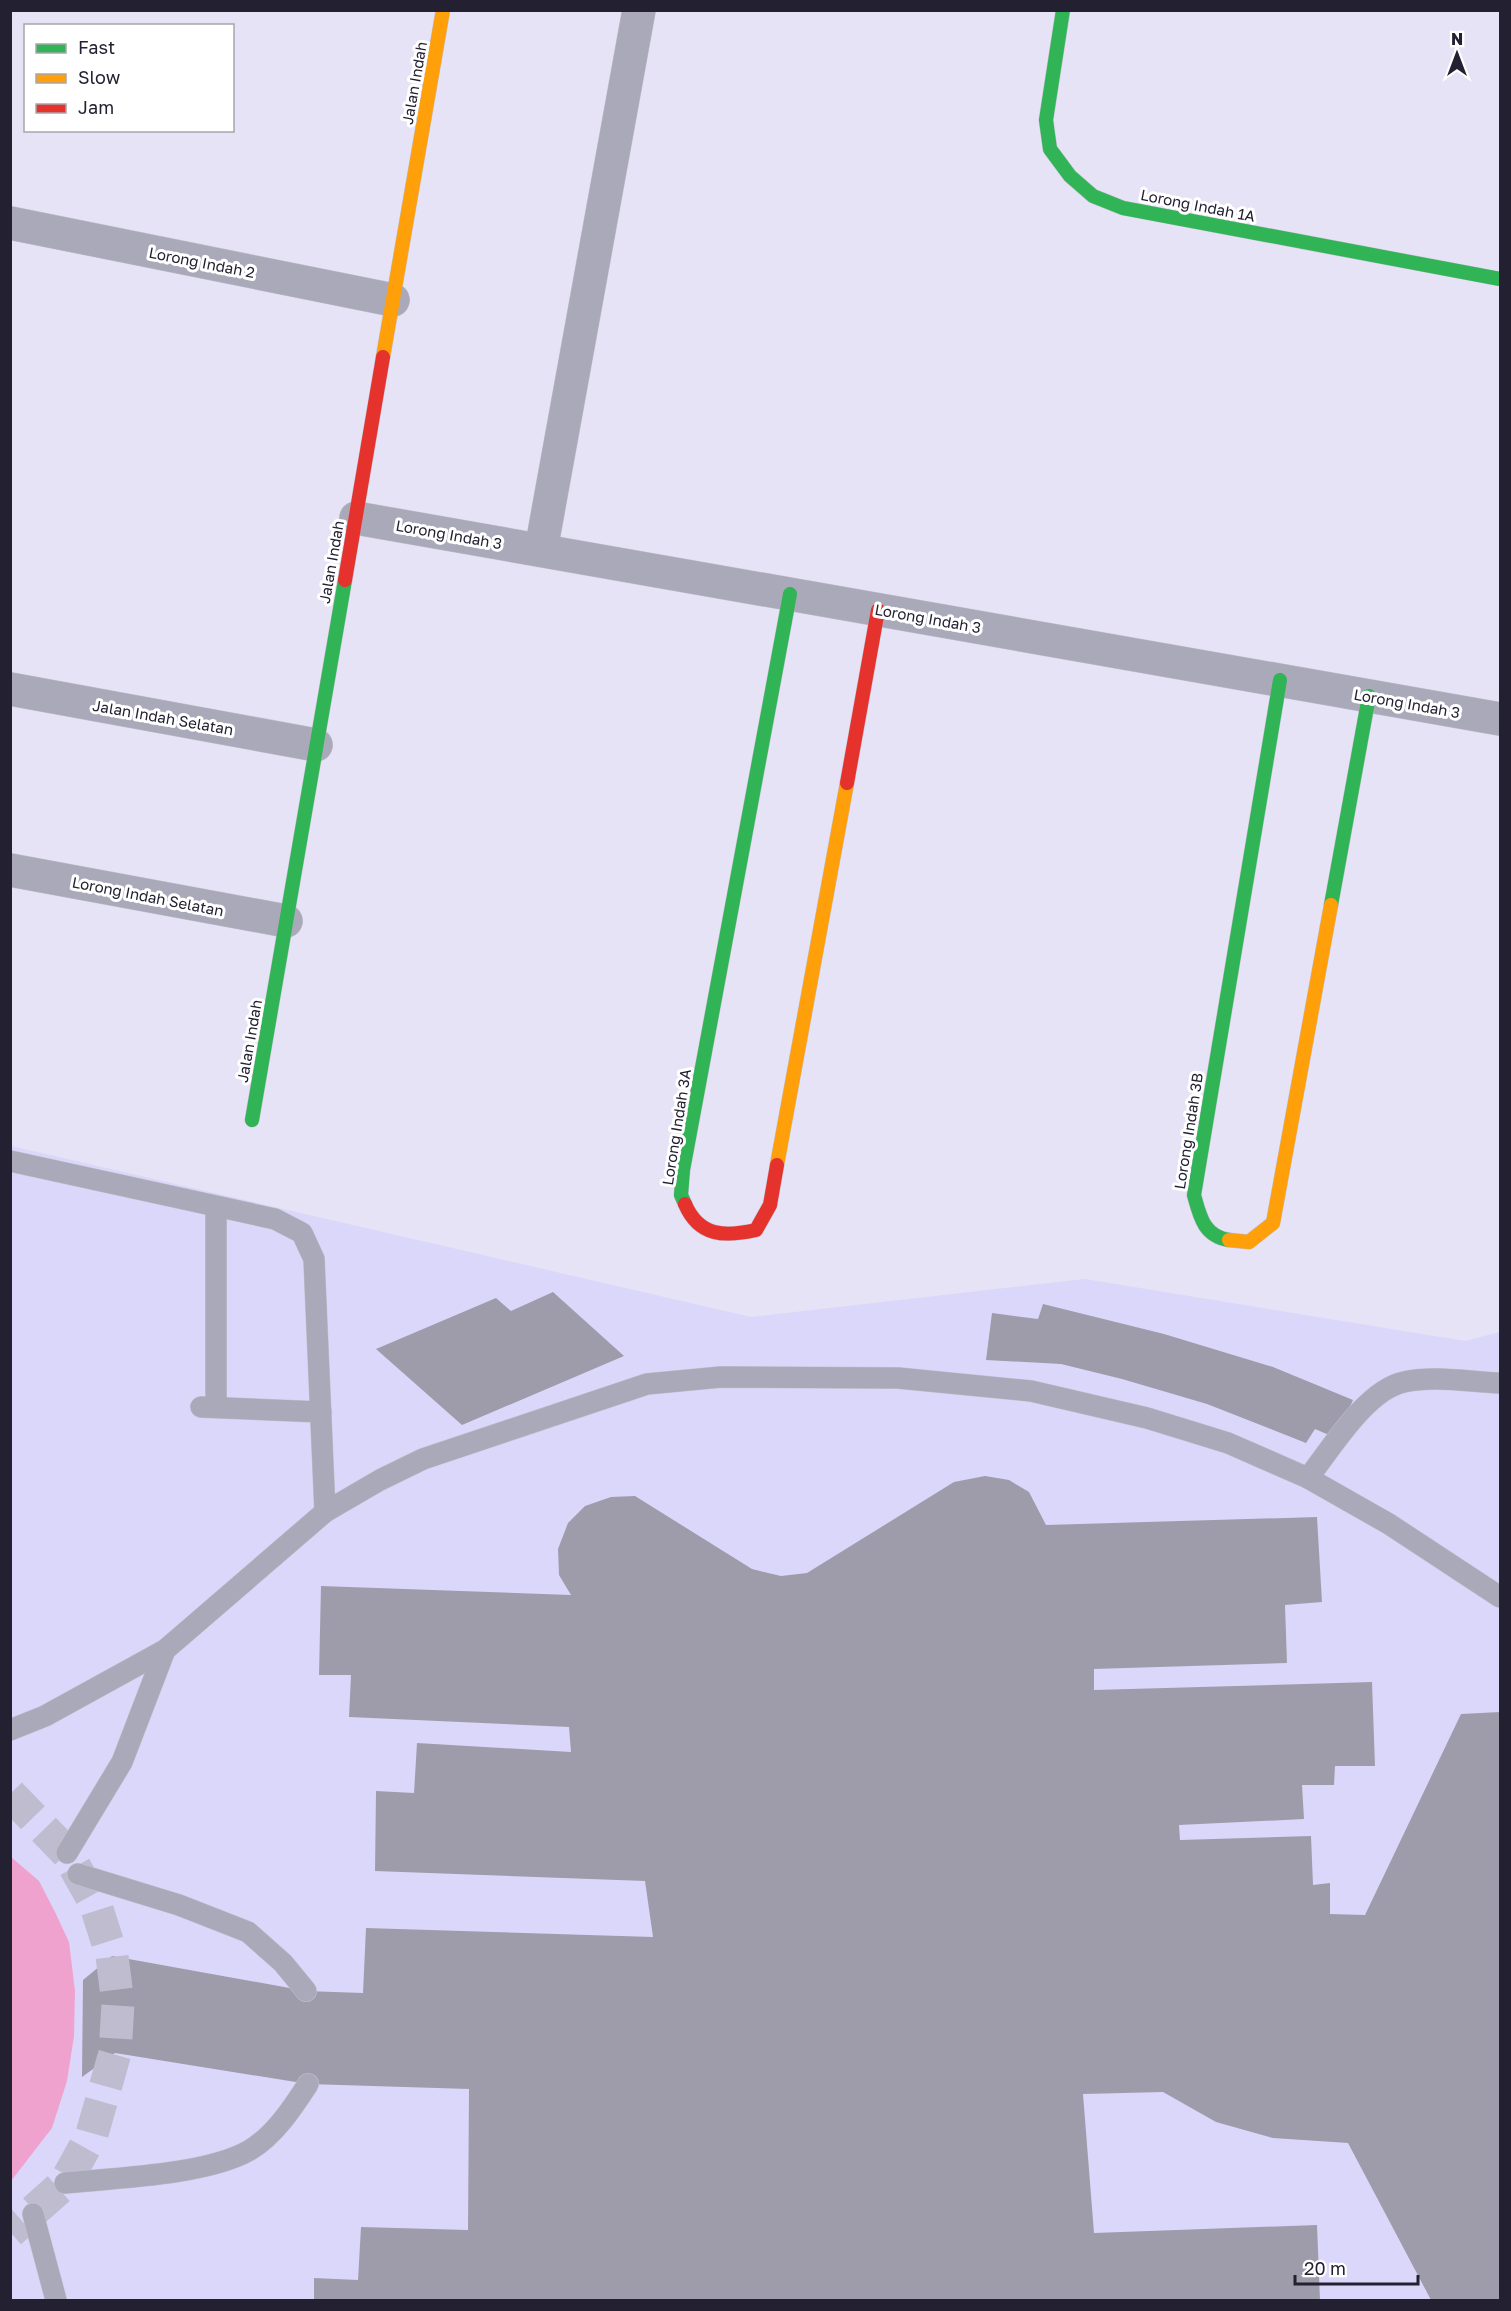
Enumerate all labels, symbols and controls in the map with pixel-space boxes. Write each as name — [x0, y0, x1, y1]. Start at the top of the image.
legend — [24, 24, 234, 132]
north arrow — [1427, 24, 1487, 84]
text: N — [1451, 29, 1463, 49]
text: Fast — [78, 36, 115, 58]
street label: Jalan Indah — [398, 40, 430, 126]
text: Slow — [78, 66, 121, 88]
text: Jam — [78, 96, 114, 118]
street label: Lorong Indah 1A — [1139, 185, 1257, 225]
street label: Lorong Indah 2 — [147, 243, 257, 281]
street label: Lorong Indah 3 — [394, 516, 504, 552]
street label: Jalan Indah — [315, 519, 347, 605]
street label: Lorong Indah 3 — [873, 600, 983, 636]
street label: Lorong Indah 3 — [1352, 685, 1462, 721]
street label: Jalan Indah Selatan — [91, 696, 235, 738]
street label: Lorong Indah Selatan — [71, 872, 225, 920]
street label: Jalan Indah — [233, 998, 265, 1084]
street label: Lorong Indah 3A — [658, 1067, 694, 1187]
street label: Lorong Indah 3B — [1170, 1071, 1206, 1191]
scale bar — [1295, 2248, 1418, 2286]
text: 20 m — [1304, 2257, 1346, 2279]

